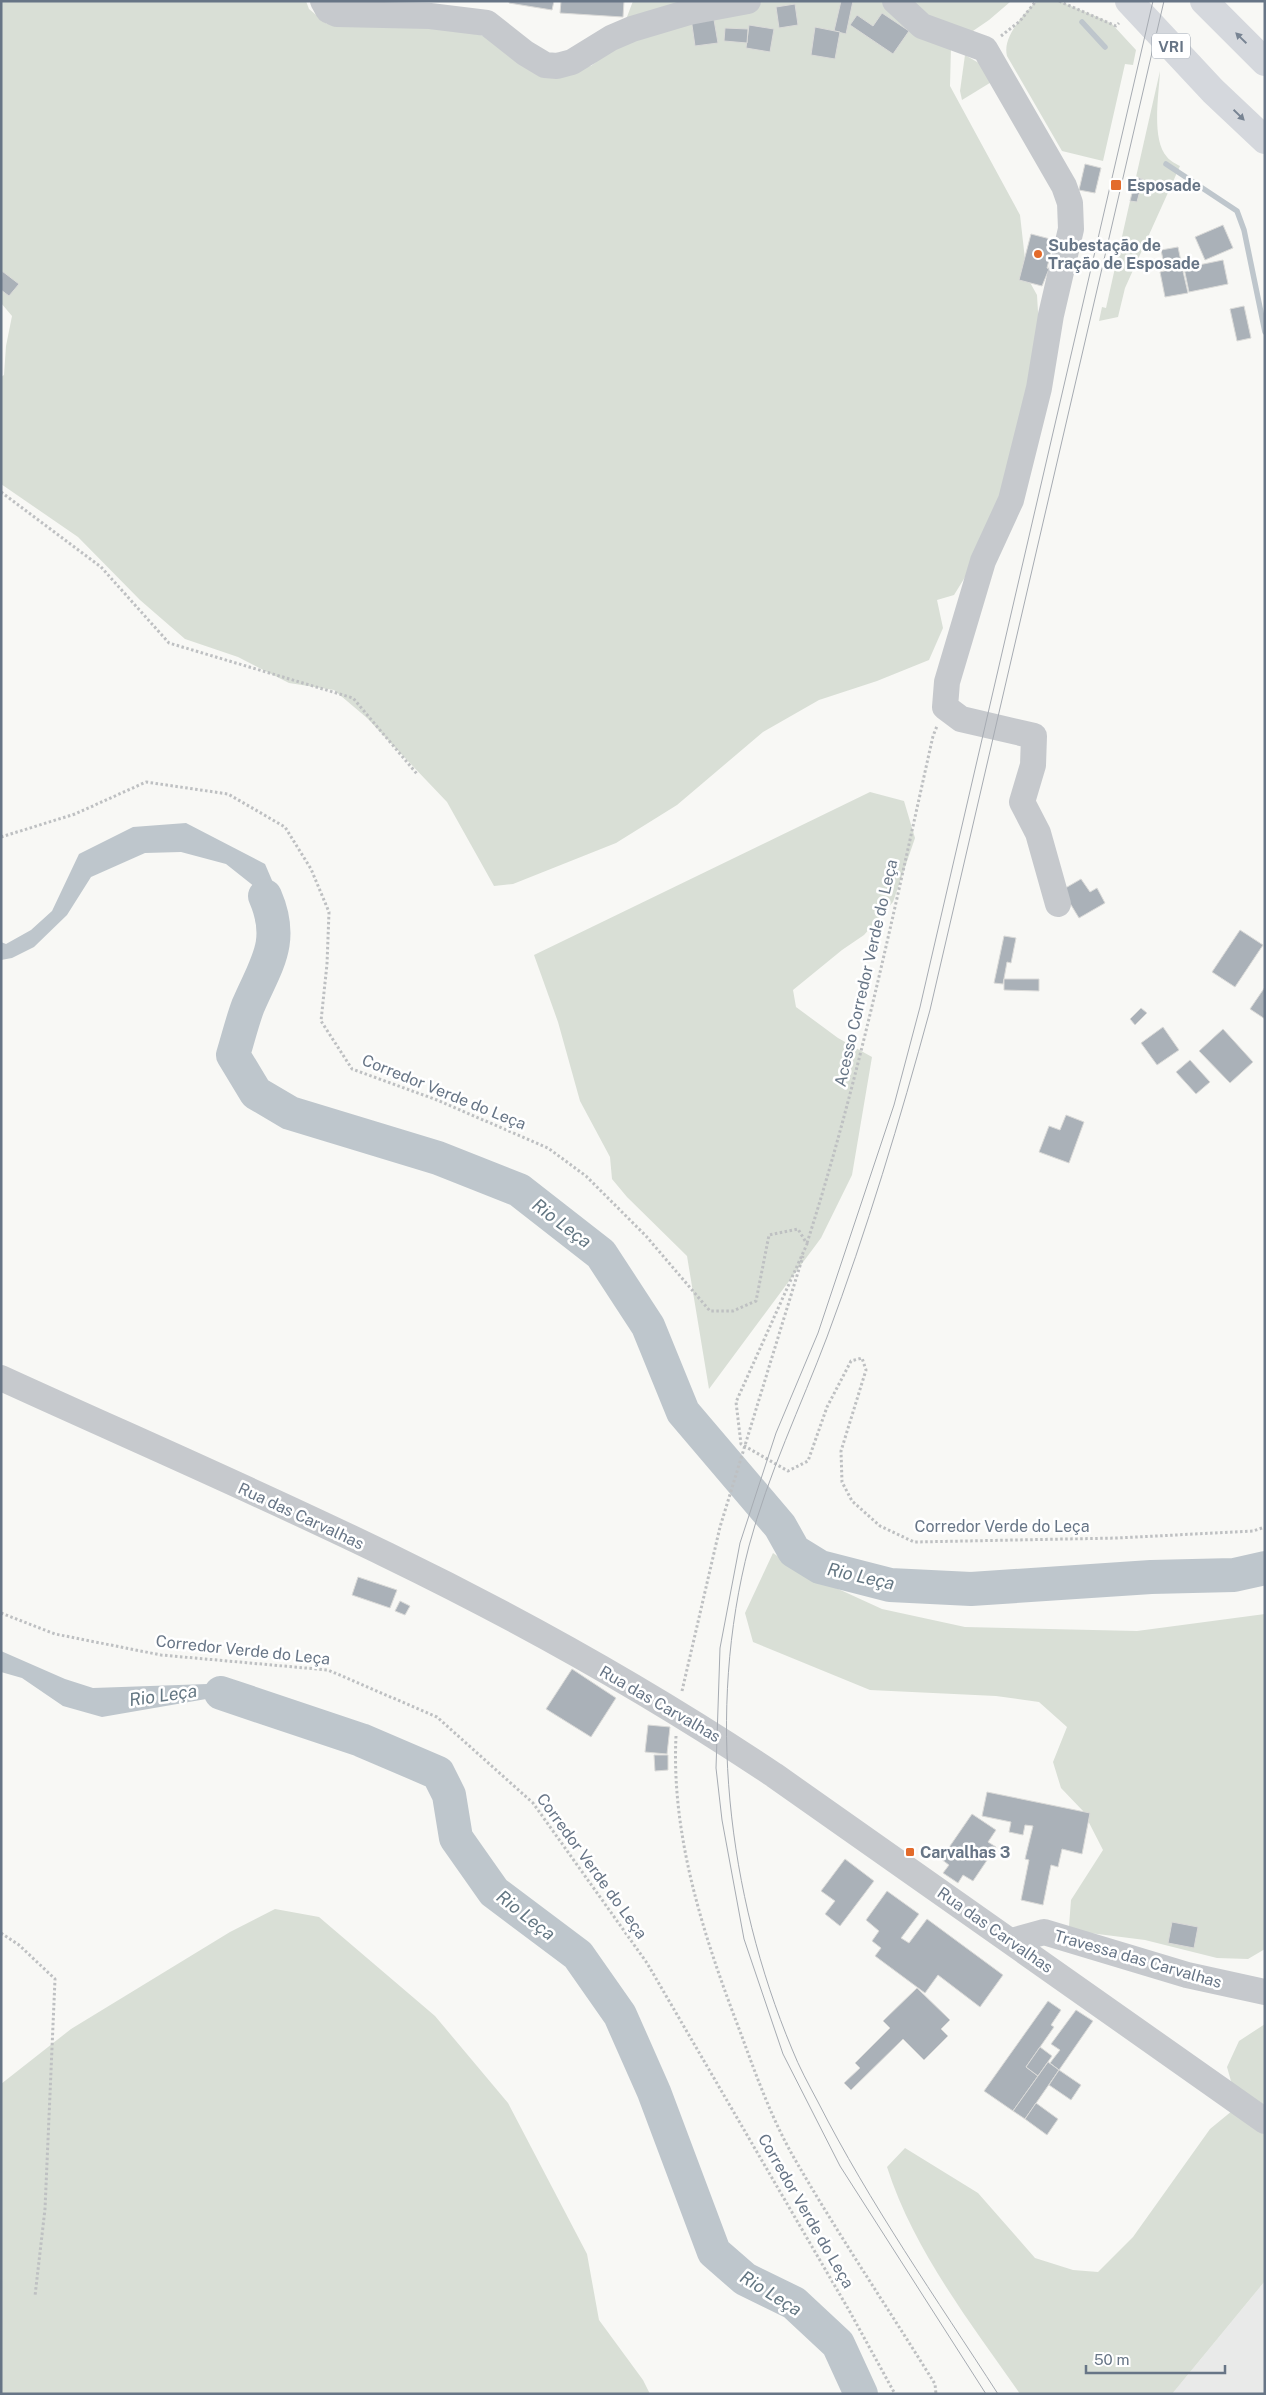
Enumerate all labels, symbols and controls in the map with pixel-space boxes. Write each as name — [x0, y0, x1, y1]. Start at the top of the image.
one-way arrow — [1235, 32, 1247, 44]
road number: VRI — [1152, 34, 1190, 58]
one-way arrow — [1233, 109, 1245, 121]
place label: Esposade — [1127, 176, 1201, 195]
marker: Esposade — [1109, 178, 1123, 192]
place label: Subestação de Tração de Esposade — [1048, 236, 1200, 273]
marker: Subestação de Tração de Esposade — [1032, 248, 1044, 260]
street label: Acesso Corredor Verde do Leça — [831, 857, 901, 1089]
street label: Corredor Verde do Leça — [359, 1050, 529, 1134]
water label: Rio Leça — [528, 1194, 596, 1252]
street label: Rua das Carvalhas — [235, 1479, 367, 1553]
street label: Corredor Verde do Leça — [914, 1517, 1090, 1536]
water label: Rio Leça — [825, 1558, 897, 1594]
street label: Corredor Verde do Leça — [155, 1631, 331, 1669]
street label: Rua das Carvalhas — [596, 1662, 724, 1746]
water label: Rio Leça — [128, 1680, 198, 1710]
street label: Corredor Verde do Leça — [533, 1790, 651, 1942]
place label: Carvalhas 3 — [920, 1843, 1010, 1862]
marker: Carvalhas 3 — [904, 1846, 916, 1858]
street label: Rua das Carvalhas — [934, 1883, 1056, 1977]
water label: Rio Leça — [493, 1886, 559, 1944]
street label: Travessa das Carvalhas — [1052, 1926, 1224, 1992]
street label: Corredor Verde do Leça — [754, 2130, 858, 2292]
water label: Rio Leça — [736, 2266, 806, 2320]
scale bar — [1086, 2342, 1225, 2374]
text: 50 m — [1094, 2351, 1129, 2368]

